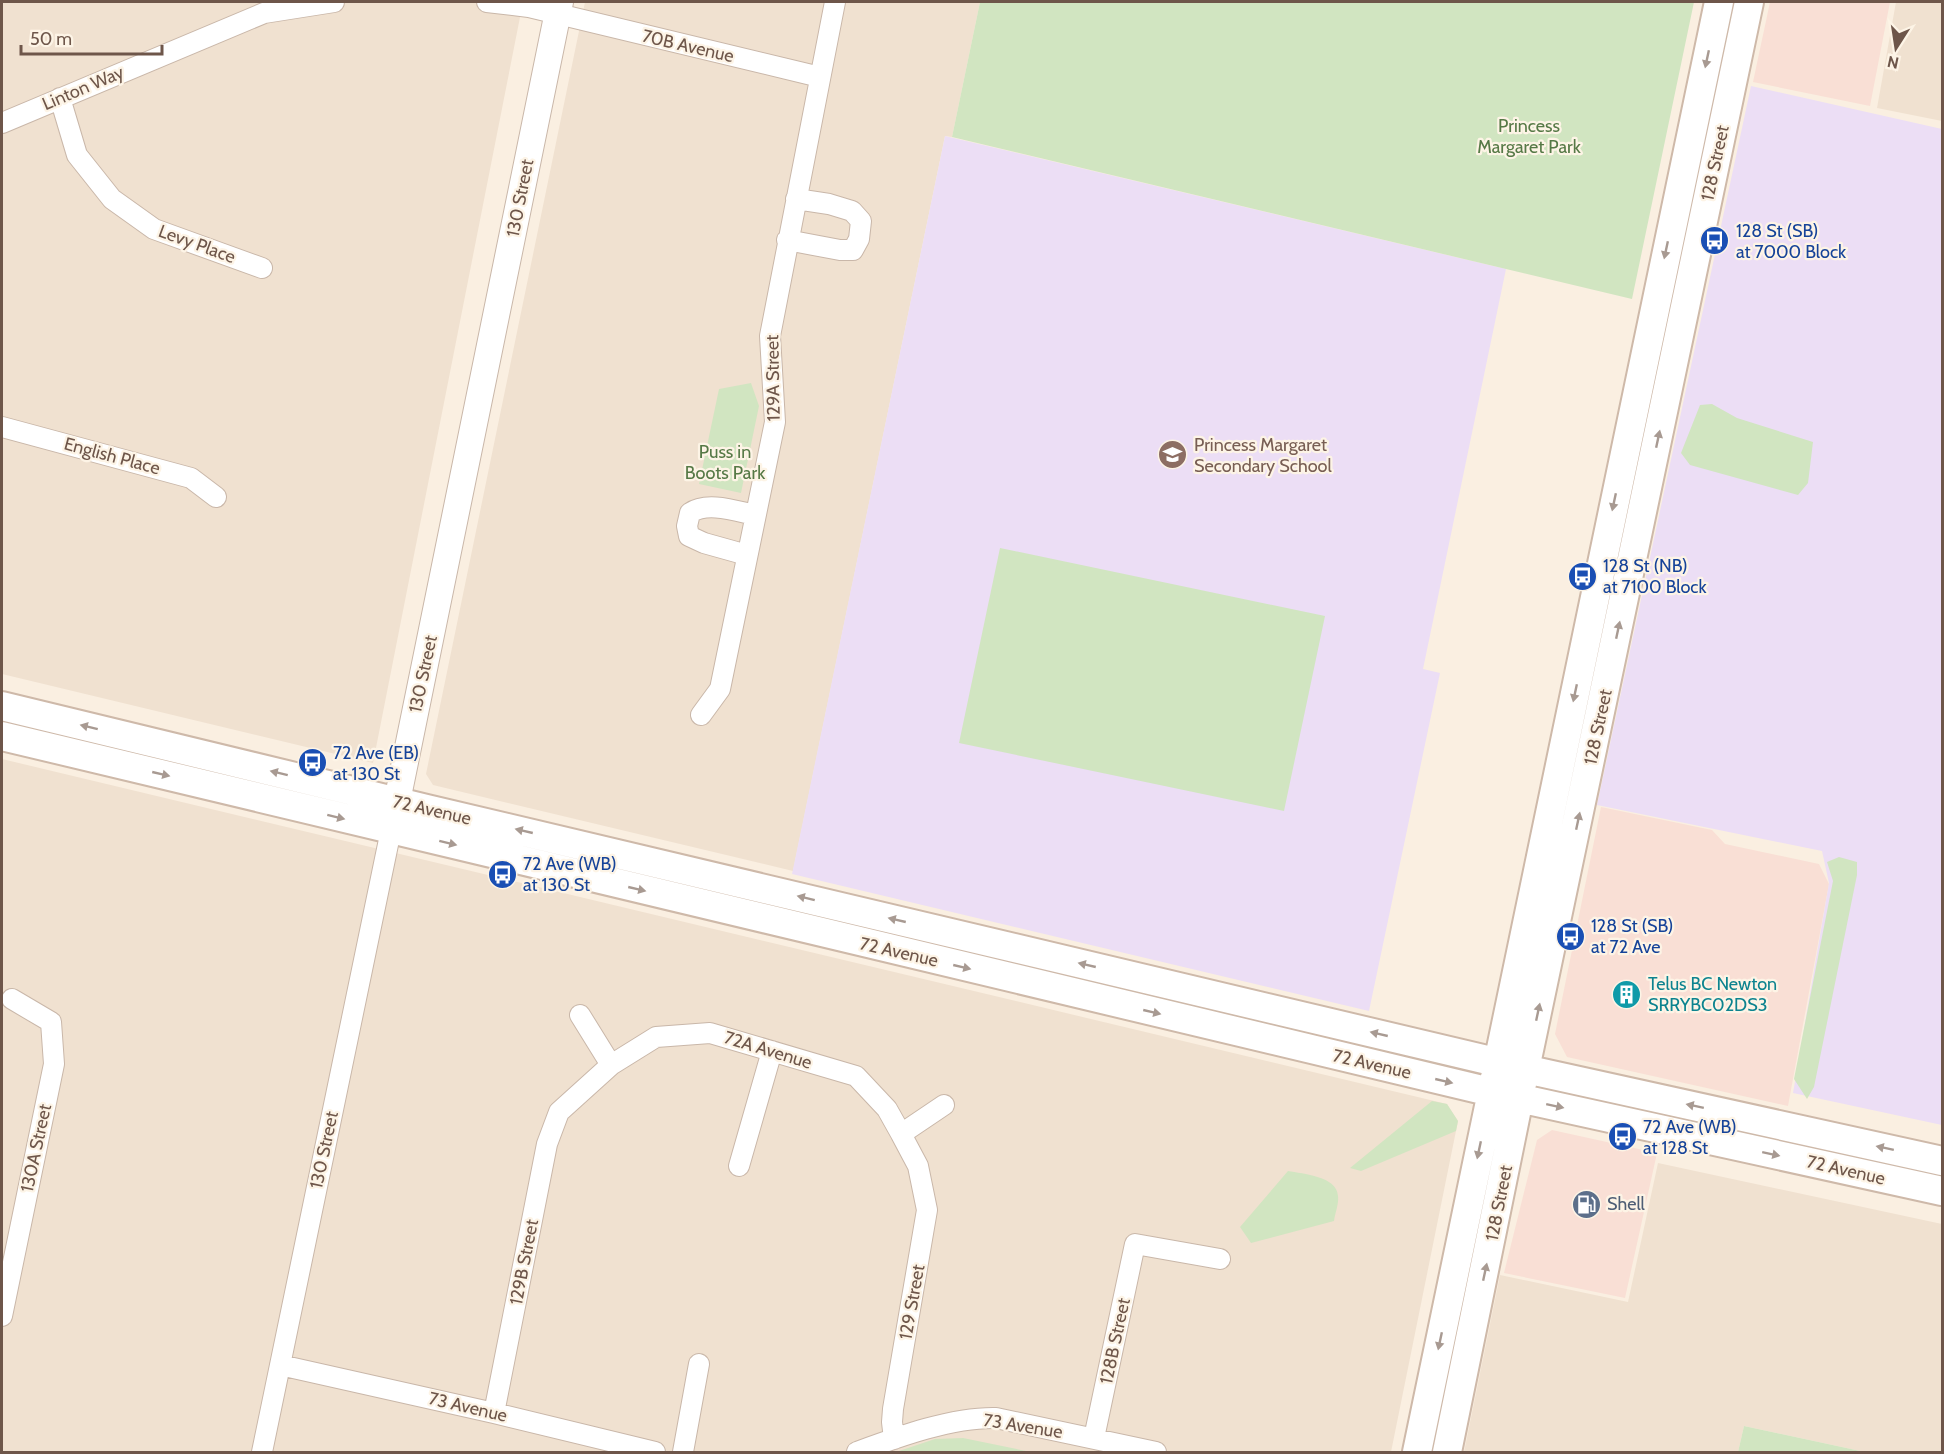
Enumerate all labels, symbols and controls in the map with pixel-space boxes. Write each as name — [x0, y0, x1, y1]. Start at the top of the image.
scale bar — [21, 18, 162, 56]
north arrow — [1866, 18, 1926, 78]
street label: 70B Avenue — [640, 25, 736, 67]
text: 50 m — [30, 28, 72, 50]
one-way arrow — [1701, 49, 1711, 68]
text: N — [1885, 52, 1900, 73]
street label: Linton Way — [39, 61, 127, 115]
park label: Princess Margaret Park — [1477, 115, 1582, 158]
street label: 128 Street — [1696, 123, 1734, 203]
street label: 130 Street — [502, 157, 538, 239]
street label: Levy Place — [155, 220, 239, 268]
place label: 128 St (SB) at 7000 Block — [1736, 220, 1847, 263]
bus stop icon: 128 St (SB) at 7000 Block — [1699, 225, 1731, 257]
one-way arrow — [1661, 240, 1671, 259]
street label: 129A Street — [761, 335, 785, 421]
one-way arrow — [1654, 430, 1663, 449]
street label: English Place — [62, 433, 162, 479]
place label: Princess Margaret Secondary School — [1194, 434, 1332, 477]
school or university icon: Princess Margaret Secondary School — [1157, 439, 1189, 471]
park label: Puss in Boots Park — [685, 441, 766, 484]
one-way arrow — [1609, 493, 1619, 512]
place label: 128 St (NB) at 7100 Block — [1603, 555, 1708, 598]
bus stop icon: 128 St (NB) at 7100 Block — [1566, 560, 1598, 592]
one-way arrow — [1614, 621, 1623, 640]
street label: 130 Street — [404, 633, 442, 715]
one-way arrow — [1569, 684, 1579, 702]
street label: 128 Street — [1579, 687, 1617, 767]
one-way arrow — [80, 722, 99, 731]
place label: 72 Ave (EB) at 130 St — [333, 742, 419, 785]
bus stop icon: 72 Ave (EB) at 130 St — [296, 747, 328, 779]
one-way arrow — [270, 767, 288, 777]
one-way arrow — [151, 770, 170, 780]
street label: 72 Avenue — [391, 790, 473, 830]
one-way arrow — [1574, 811, 1583, 830]
one-way arrow — [327, 812, 345, 822]
one-way arrow — [515, 826, 533, 836]
one-way arrow — [438, 839, 457, 849]
place label: 72 Ave (WB) at 130 St — [523, 853, 617, 896]
bus stop icon: 72 Ave (WB) at 130 St — [486, 858, 518, 890]
one-way arrow — [628, 885, 647, 894]
one-way arrow — [797, 893, 816, 903]
one-way arrow — [887, 915, 906, 924]
place label: 128 St (SB) at 72 Ave — [1591, 915, 1674, 958]
bus stop icon: 128 St (SB) at 72 Ave — [1554, 920, 1586, 952]
street label: 72 Avenue — [858, 932, 940, 972]
one-way arrow — [1077, 960, 1096, 969]
one-way arrow — [953, 962, 972, 972]
place label: Telus BC Newton SRRYBC02DS3 — [1648, 973, 1777, 1016]
building icon: Telus BC Newton SRRYBC02DS3 — [1611, 978, 1643, 1010]
one-way arrow — [1533, 1003, 1543, 1021]
one-way arrow — [1143, 1007, 1161, 1017]
street label: 72A Avenue — [721, 1026, 815, 1074]
one-way arrow — [1369, 1029, 1388, 1038]
street label: 72 Avenue — [1331, 1044, 1413, 1084]
one-way arrow — [1435, 1077, 1454, 1086]
one-way arrow — [1685, 1101, 1704, 1110]
street label: 130A Street — [16, 1102, 56, 1194]
one-way arrow — [1546, 1102, 1565, 1111]
street label: 130 Street — [305, 1109, 343, 1191]
place label: 72 Ave (WB) at 128 St — [1643, 1116, 1737, 1159]
bus stop icon: 72 Ave (WB) at 128 St — [1606, 1121, 1638, 1153]
one-way arrow — [1474, 1140, 1483, 1159]
one-way arrow — [1876, 1143, 1895, 1152]
one-way arrow — [1761, 1149, 1780, 1159]
street label: 72 Avenue — [1805, 1150, 1887, 1190]
street label: 128 Street — [1481, 1163, 1517, 1243]
fuel station icon: Shell — [1570, 1188, 1602, 1220]
place label: Shell — [1607, 1193, 1646, 1215]
street label: 129B Street — [505, 1217, 543, 1307]
one-way arrow — [1481, 1262, 1490, 1281]
street label: 129 Street — [895, 1263, 929, 1341]
street label: 128B Street — [1095, 1296, 1135, 1386]
one-way arrow — [1435, 1331, 1444, 1350]
street label: 73 Avenue — [427, 1387, 509, 1427]
street label: 73 Avenue — [982, 1409, 1064, 1443]

